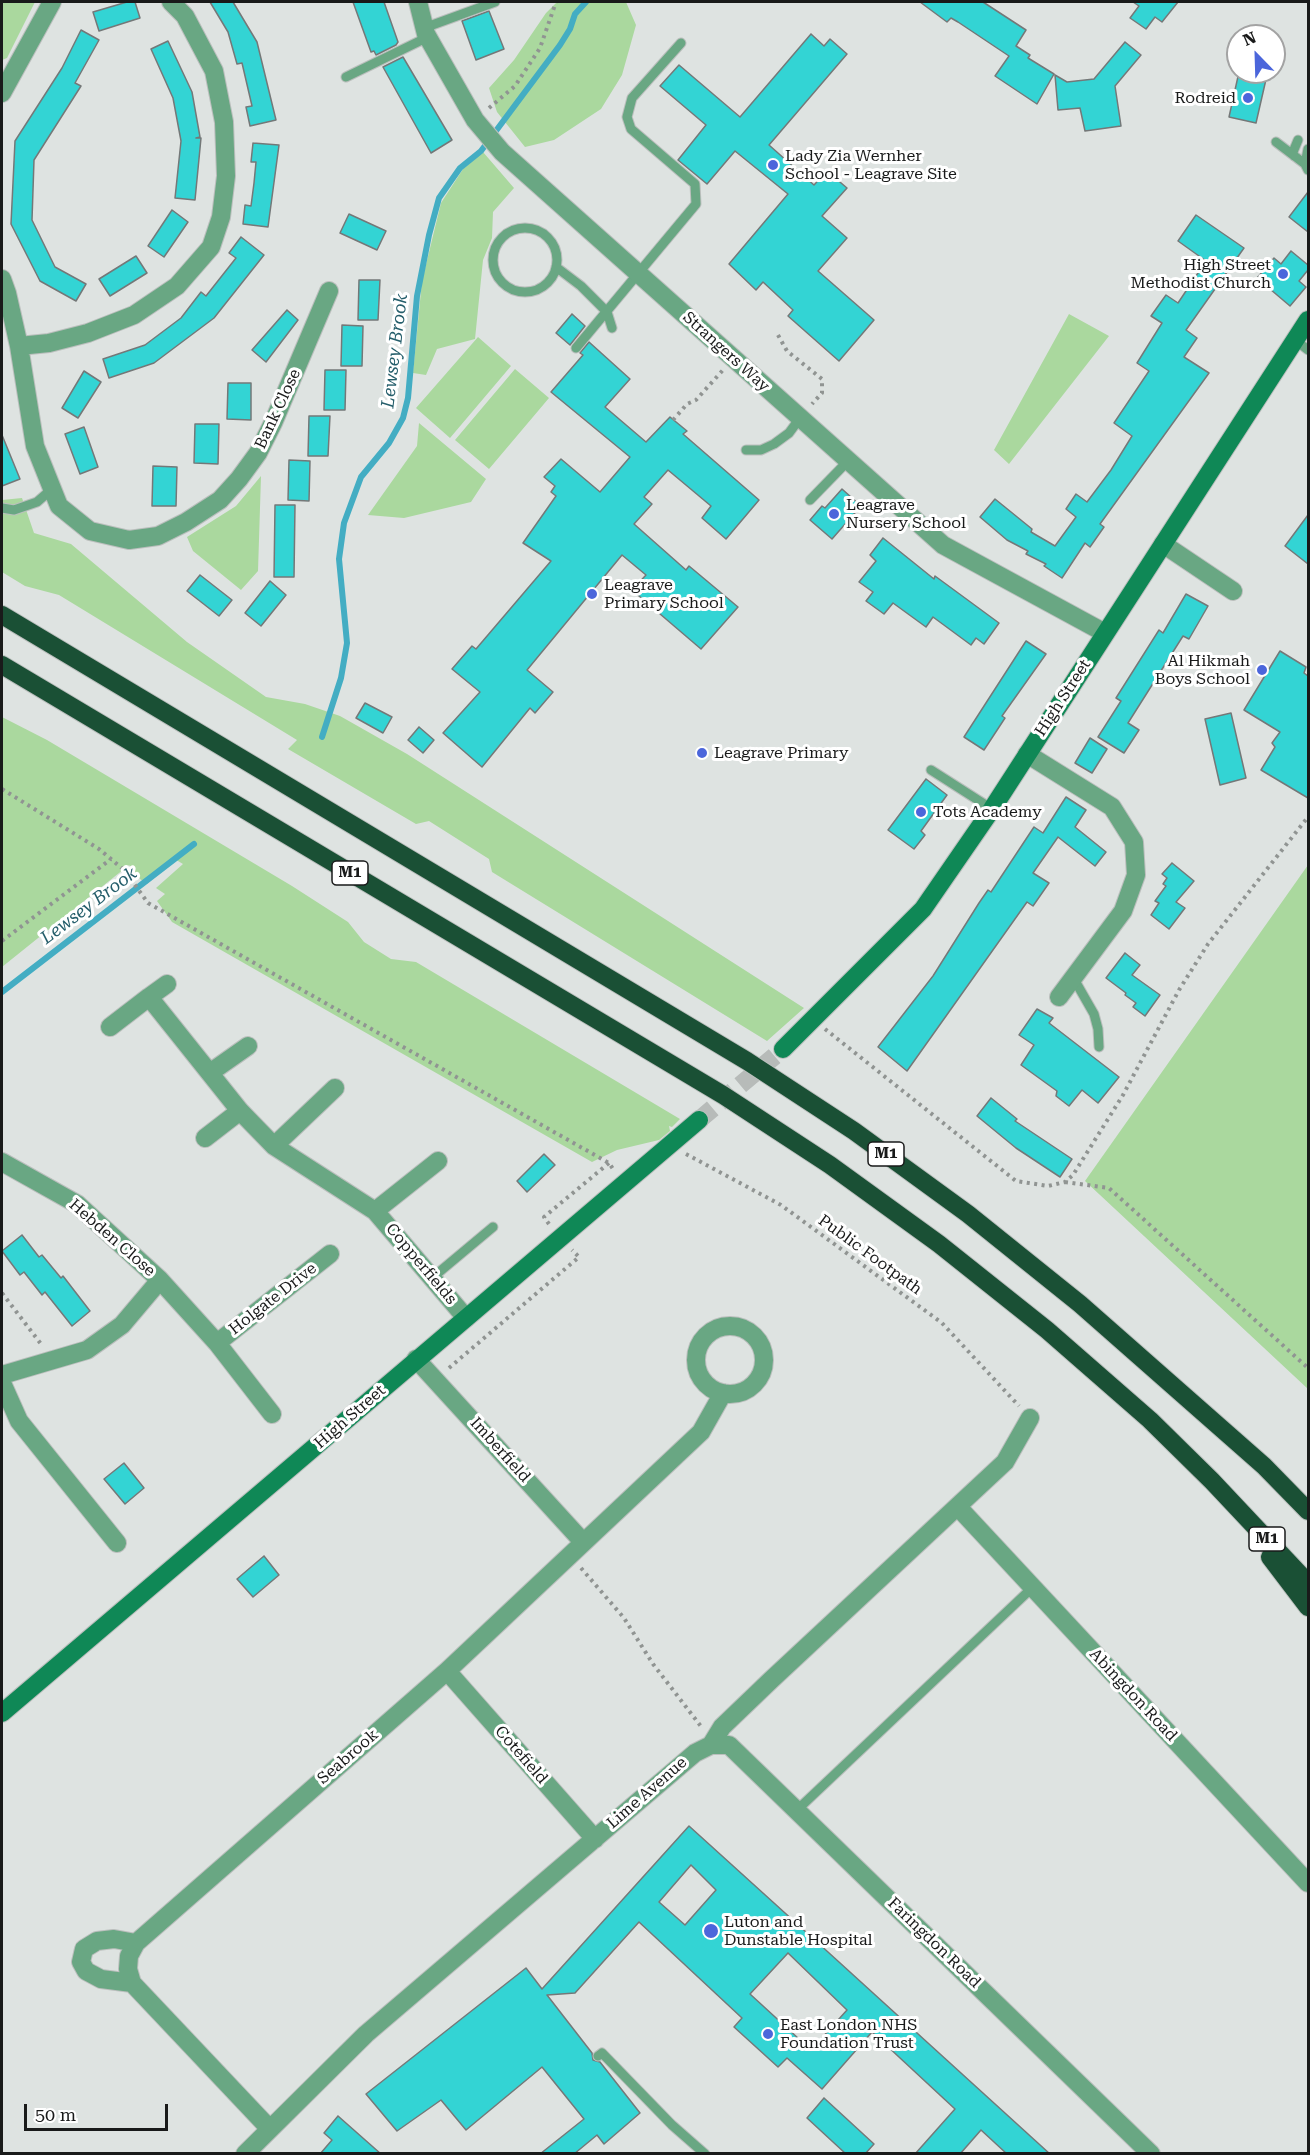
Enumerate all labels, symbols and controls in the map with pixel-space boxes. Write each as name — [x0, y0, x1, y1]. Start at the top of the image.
north arrow — [1226, 24, 1286, 84]
text: N — [1240, 28, 1259, 50]
place label: Rodreid — [1174, 88, 1236, 108]
marker: Rodreid — [1241, 91, 1255, 105]
place label: Lady Zia Wernher School - Leagrave Site — [785, 146, 957, 184]
marker: Lady Zia Wernher School - Leagrave Site — [766, 158, 780, 172]
place label: High Street Methodist Church — [1131, 255, 1271, 293]
marker: High Street Methodist Church — [1276, 267, 1290, 281]
water label: Lewsey Brook — [377, 293, 413, 409]
street label: Strangers Way — [679, 308, 773, 396]
street label: Bank Close — [251, 366, 305, 452]
place label: Leagrave Nursery School — [846, 495, 966, 533]
marker: Leagrave Nursery School — [827, 507, 841, 521]
place label: Leagrave Primary School — [604, 575, 724, 613]
marker: Leagrave Primary School — [585, 587, 599, 601]
place label: Al Hikmah Boys School — [1155, 651, 1250, 689]
street label: High Street — [1031, 656, 1095, 740]
marker: Al Hikmah Boys School — [1255, 663, 1269, 677]
place label: Leagrave Primary — [714, 743, 849, 763]
marker: Leagrave Primary — [695, 746, 709, 760]
place label: Tots Academy — [933, 802, 1042, 822]
marker: Tots Academy — [914, 805, 928, 819]
road number: M1 — [332, 861, 368, 885]
water label: Lewsey Brook — [37, 863, 141, 949]
road number: M1 — [868, 1142, 904, 1166]
street label: Hebden Close — [65, 1195, 159, 1281]
street label: Public Footpath — [814, 1211, 926, 1299]
street label: Copperfields — [382, 1220, 460, 1308]
street label: Holgate Drive — [225, 1259, 321, 1339]
street label: High Street — [311, 1381, 389, 1453]
street label: Imberfield — [466, 1414, 534, 1486]
road number: M1 — [1249, 1527, 1285, 1551]
street label: Abingdon Road — [1085, 1645, 1181, 1745]
street label: Cotefield — [491, 1722, 551, 1788]
street label: Seabrook — [314, 1725, 382, 1789]
street label: Lime Avenue — [603, 1753, 691, 1833]
street label: Faringdon Road — [883, 1894, 985, 1992]
place label: Luton and Dunstable Hospital — [724, 1912, 873, 1950]
marker: Luton and Dunstable Hospital — [702, 1922, 720, 1940]
place label: East London NHS Foundation Trust — [780, 2015, 917, 2053]
marker: East London NHS Foundation Trust — [761, 2027, 775, 2041]
scale bar — [27, 2092, 171, 2130]
text: 50 m — [35, 2104, 76, 2125]

